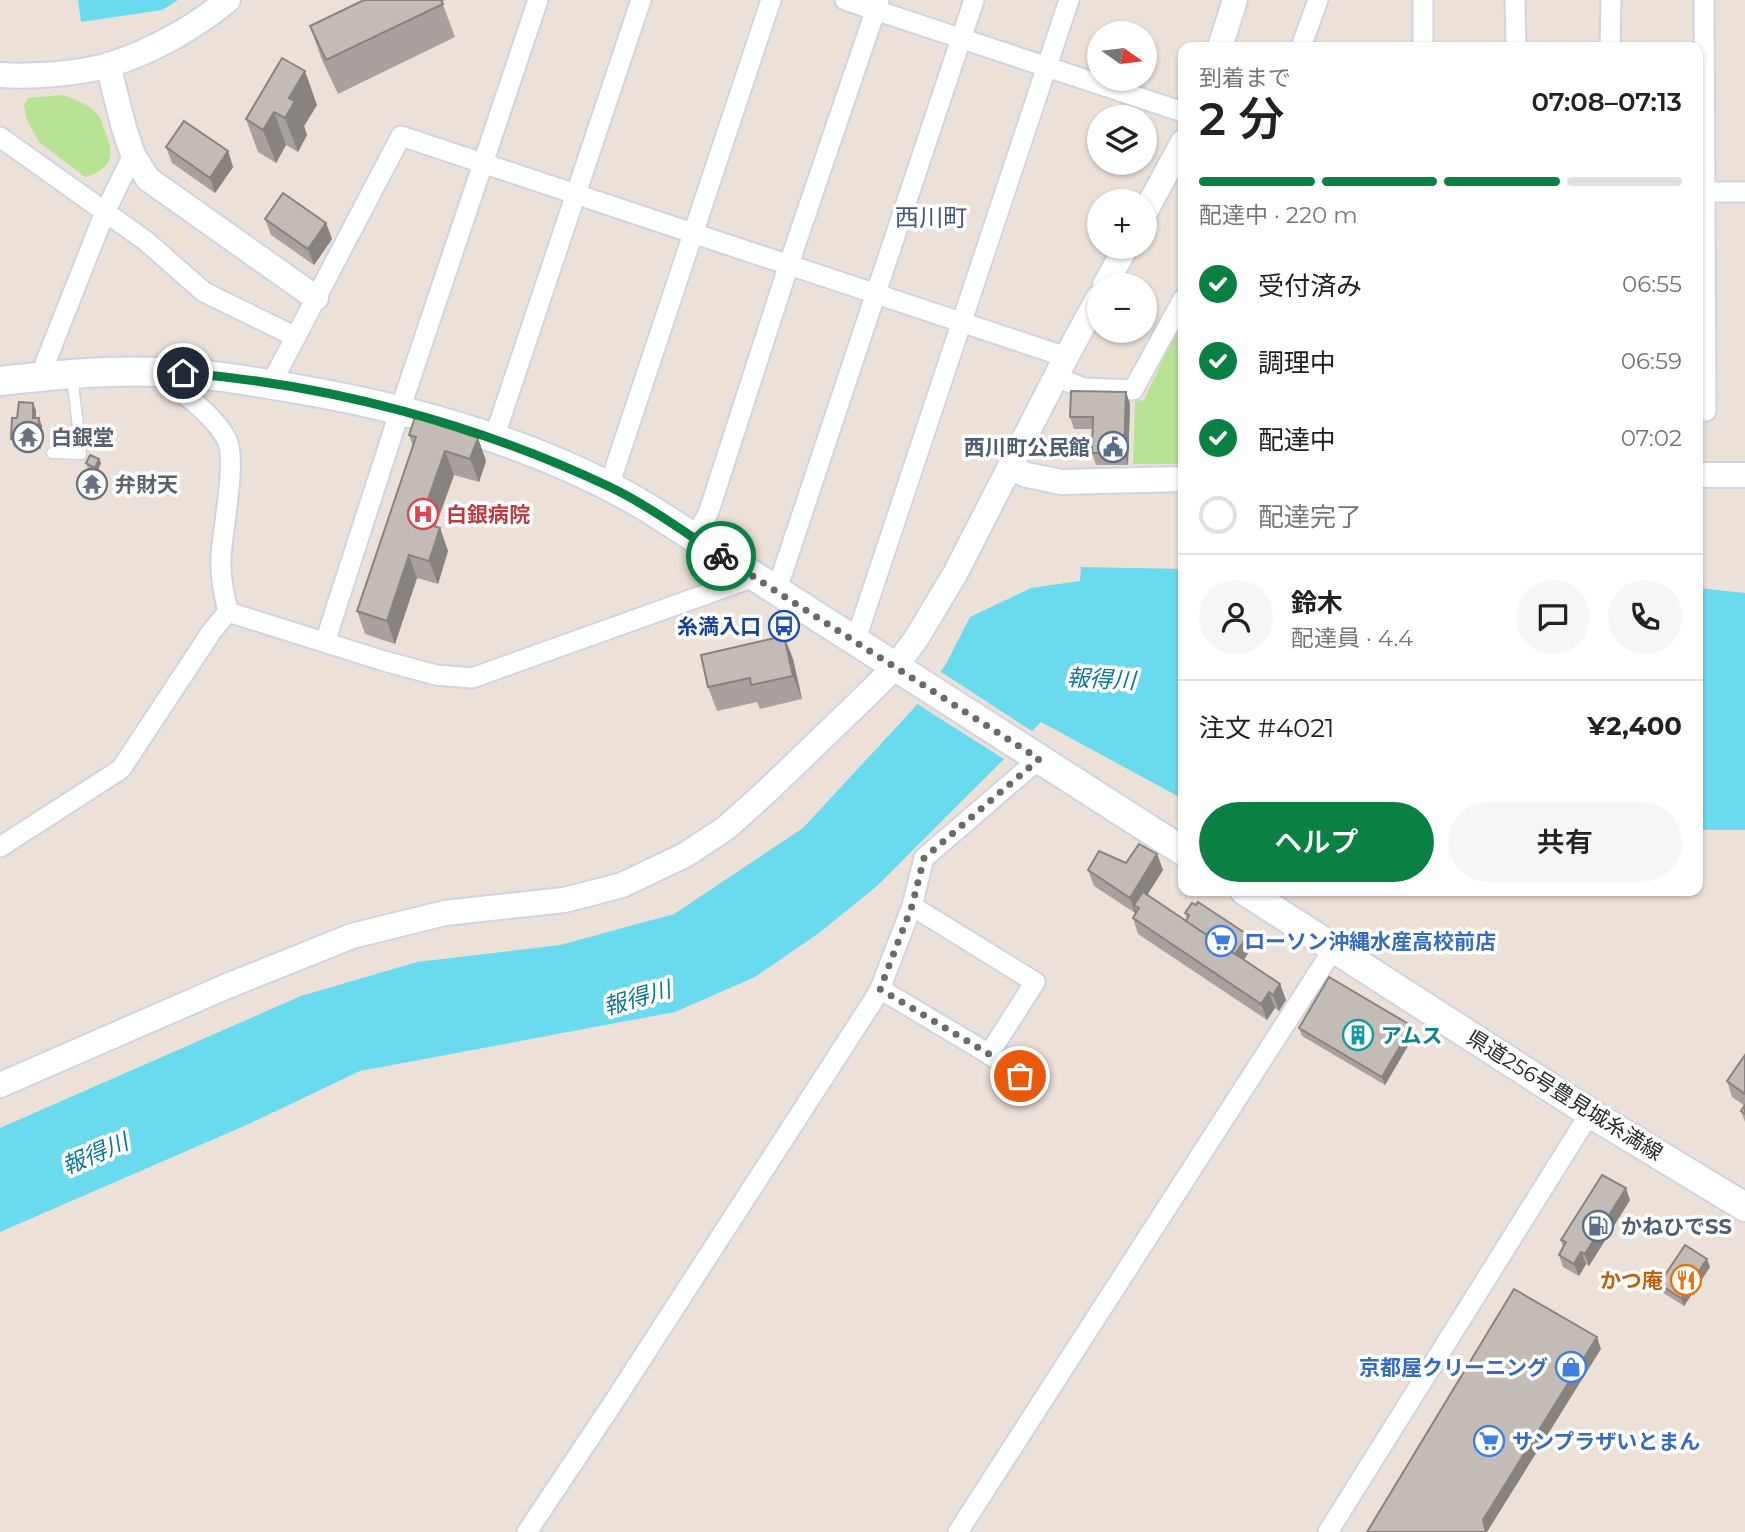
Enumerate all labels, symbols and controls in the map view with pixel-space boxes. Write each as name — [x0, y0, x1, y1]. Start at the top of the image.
north arrow — [1087, 21, 1157, 91]
map controls — [1087, 21, 1157, 343]
text: 到着まで — [1199, 64, 1291, 92]
text: 07:08–07:13 — [1531, 86, 1682, 118]
text: 2 分 — [1199, 90, 1284, 147]
button: layers — [1087, 105, 1157, 175]
button: + — [1087, 189, 1157, 259]
text: 配達中 · 220 m — [1199, 201, 1358, 229]
district label: 西川町 — [895, 203, 967, 232]
icon: check — [1199, 265, 1237, 303]
text: 受付済み — [1258, 270, 1362, 302]
text: 06:55 — [1622, 270, 1682, 298]
button: − — [1087, 273, 1157, 343]
icon: check — [1199, 342, 1237, 380]
pin — [153, 343, 213, 403]
text: 調理中 — [1258, 347, 1336, 379]
text: 06:59 — [1621, 347, 1682, 375]
icon: home — [164, 354, 202, 392]
icon: check — [1199, 419, 1237, 457]
temple icon: 白銀堂 — [11, 420, 45, 454]
text: 配達中 — [1258, 424, 1336, 456]
text: 07:02 — [1621, 424, 1682, 452]
place label: 白銀堂 — [51, 425, 114, 450]
public building icon: 西川町公民館 — [1096, 430, 1130, 464]
place label: 西川町公民館 — [964, 435, 1090, 460]
temple icon: 弁財天 — [75, 467, 109, 501]
place label: 弁財天 — [115, 472, 178, 497]
hospital icon: 白銀病院 — [406, 497, 440, 531]
text: 配達完了 — [1258, 501, 1362, 533]
place label: 白銀病院 — [446, 502, 530, 527]
courier — [686, 521, 756, 591]
icon: bike — [702, 537, 740, 575]
button: person — [1199, 580, 1273, 654]
button: chat — [1516, 580, 1590, 654]
button: phone — [1608, 580, 1682, 654]
text: 鈴木 — [1291, 587, 1343, 619]
bus stop icon: 糸満入口 — [767, 609, 801, 643]
place label: 糸満入口 — [677, 614, 761, 639]
text: 配達員 · 4.4 — [1291, 624, 1413, 652]
water label: 報得川 — [1066, 663, 1139, 695]
text: ¥2,400 — [1587, 710, 1682, 742]
text: 注文 #4021 — [1199, 712, 1334, 744]
button: ヘルプ — [1199, 802, 1434, 882]
button: 共有 — [1448, 802, 1682, 882]
supermarket icon: ローソン沖縄水産高校前店 — [1204, 924, 1238, 958]
place label: ローソン沖縄水産高校前店 — [1244, 929, 1496, 954]
water label: 報得川 — [600, 974, 677, 1021]
building icon: アムス — [1341, 1018, 1375, 1052]
place label: アムス — [1381, 1023, 1443, 1048]
street label: 県道256号豊見城糸満線 — [1463, 1025, 1667, 1165]
pin — [990, 1046, 1050, 1106]
icon: bag — [1001, 1057, 1039, 1095]
water label: 報得川 — [58, 1126, 135, 1180]
fuel station icon: かねひでSS — [1581, 1209, 1615, 1243]
place label: かねひでSS — [1621, 1214, 1732, 1239]
restaurant icon: かつ庵 — [1669, 1263, 1703, 1297]
place label: かつ庵 — [1600, 1268, 1663, 1293]
shop icon: 京都屋クリーニング — [1554, 1350, 1588, 1384]
place label: 京都屋クリーニング — [1359, 1355, 1548, 1380]
supermarket icon: サンプラザいとまん — [1472, 1424, 1506, 1458]
place label: サンプラザいとまん — [1512, 1429, 1700, 1454]

